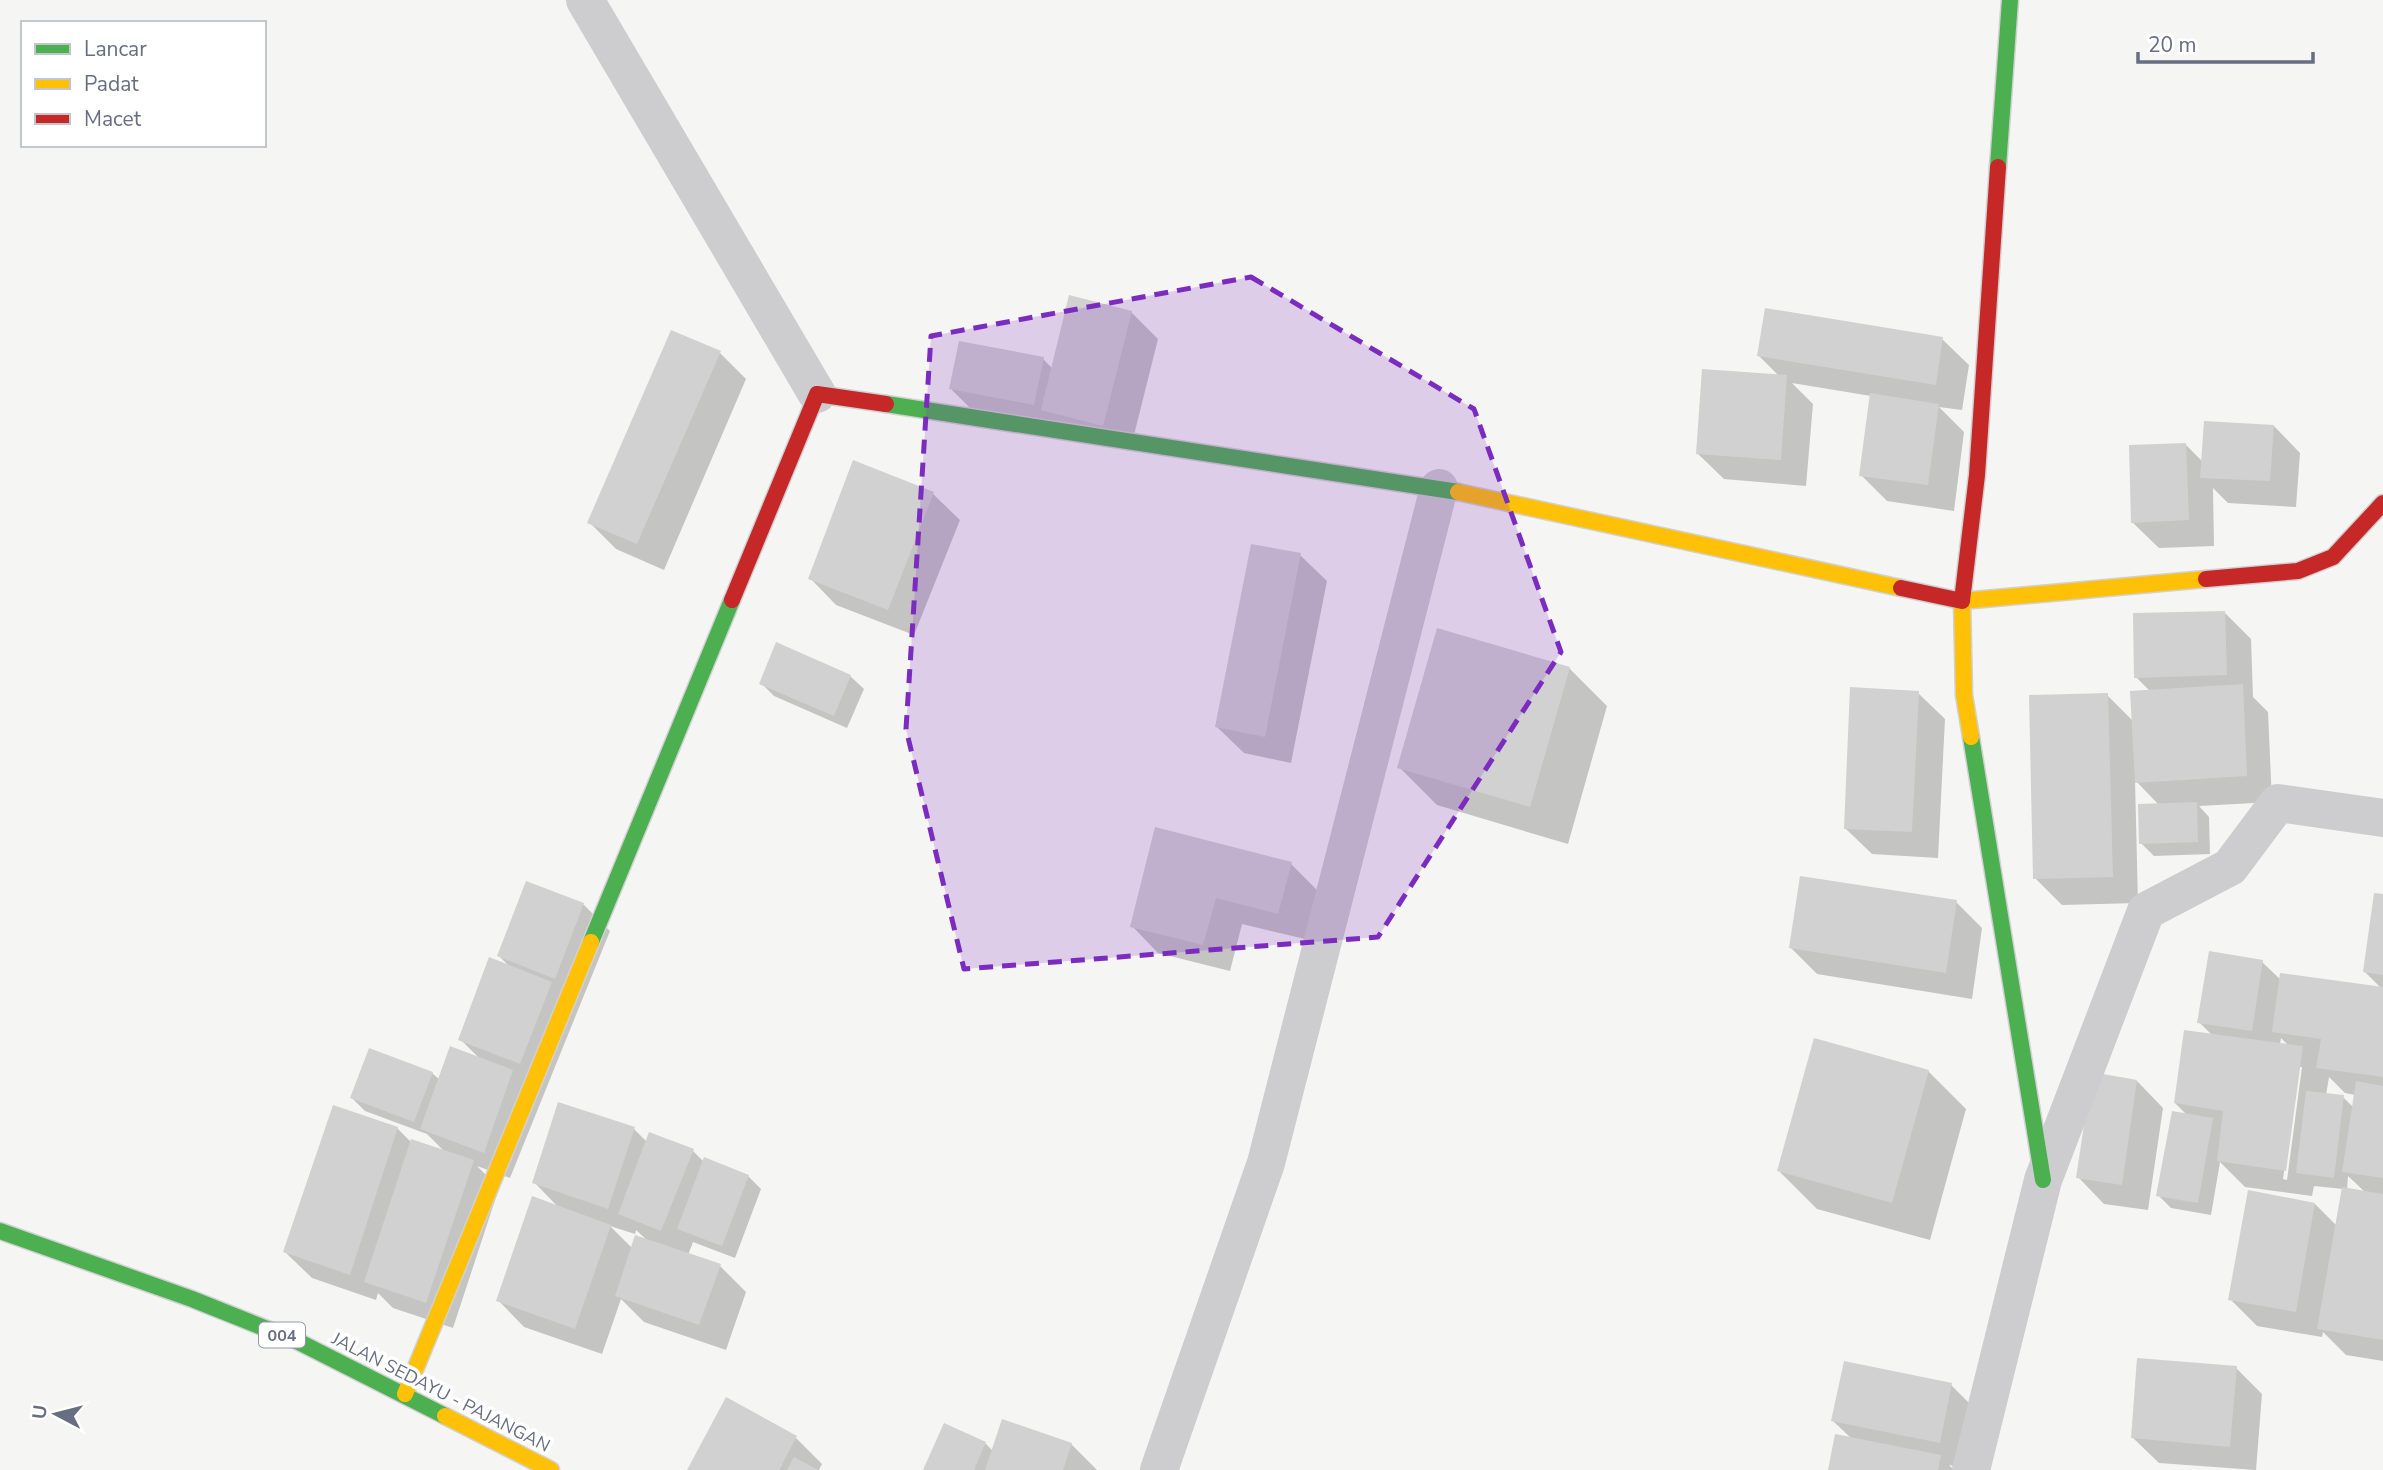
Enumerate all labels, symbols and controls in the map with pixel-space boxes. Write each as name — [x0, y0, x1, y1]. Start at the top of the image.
legend — [21, 21, 266, 147]
scale bar — [2138, 21, 2313, 65]
text: 20 m — [2148, 31, 2197, 59]
text: Lancar — [84, 35, 147, 63]
text: Padat — [84, 70, 139, 98]
text: Macet — [84, 105, 142, 133]
road number: 004 — [259, 1322, 305, 1348]
street label: JALAN SEDAYU - PAJANGAN — [327, 1326, 554, 1458]
north arrow — [21, 1379, 91, 1449]
text: U — [26, 1404, 54, 1421]

